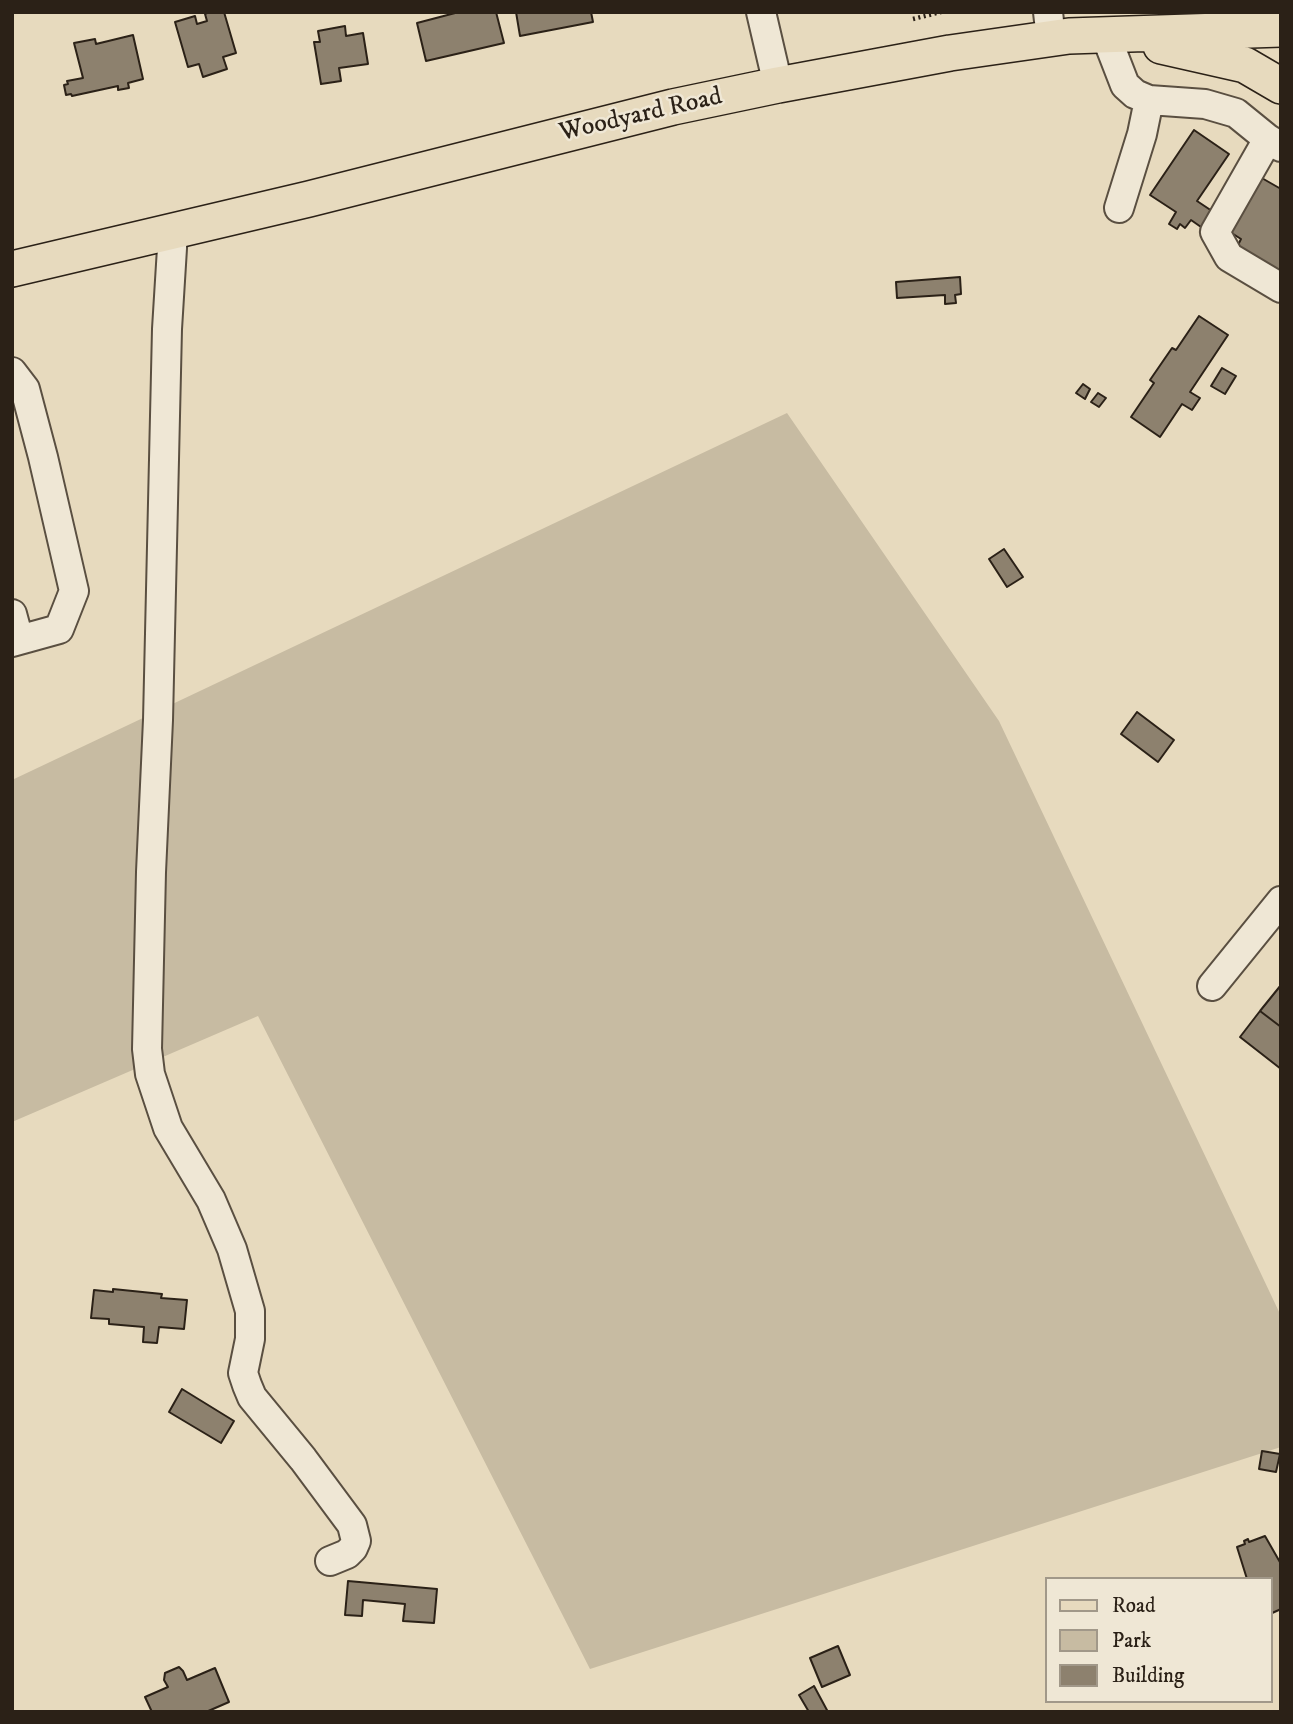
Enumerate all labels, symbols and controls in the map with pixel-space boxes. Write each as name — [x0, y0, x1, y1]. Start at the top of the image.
street label: Woodyard Road — [557, 82, 725, 150]
legend — [1044, 1577, 1272, 1703]
text: Road — [1112, 1593, 1156, 1619]
text: Park — [1112, 1628, 1151, 1654]
text: Building — [1112, 1663, 1184, 1689]

